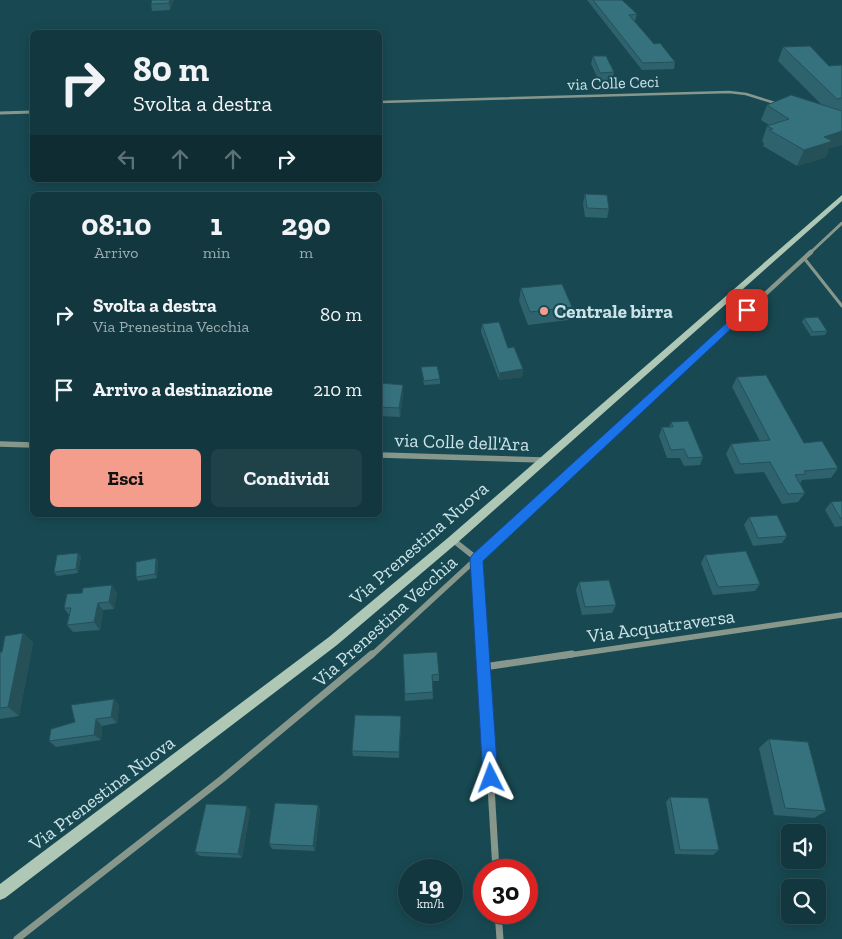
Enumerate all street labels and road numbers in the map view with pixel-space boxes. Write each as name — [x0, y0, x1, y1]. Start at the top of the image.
street label: via Colle Ceci — [567, 72, 660, 94]
street label: via Colle dell'Ara — [394, 428, 530, 456]
street label: Via Prenestina Nuova — [344, 477, 493, 610]
street label: Via Prenestina Vecchia — [308, 550, 462, 692]
street label: Via Acquatraversa — [585, 604, 736, 648]
street label: Via Prenestina Nuova — [24, 731, 179, 856]

